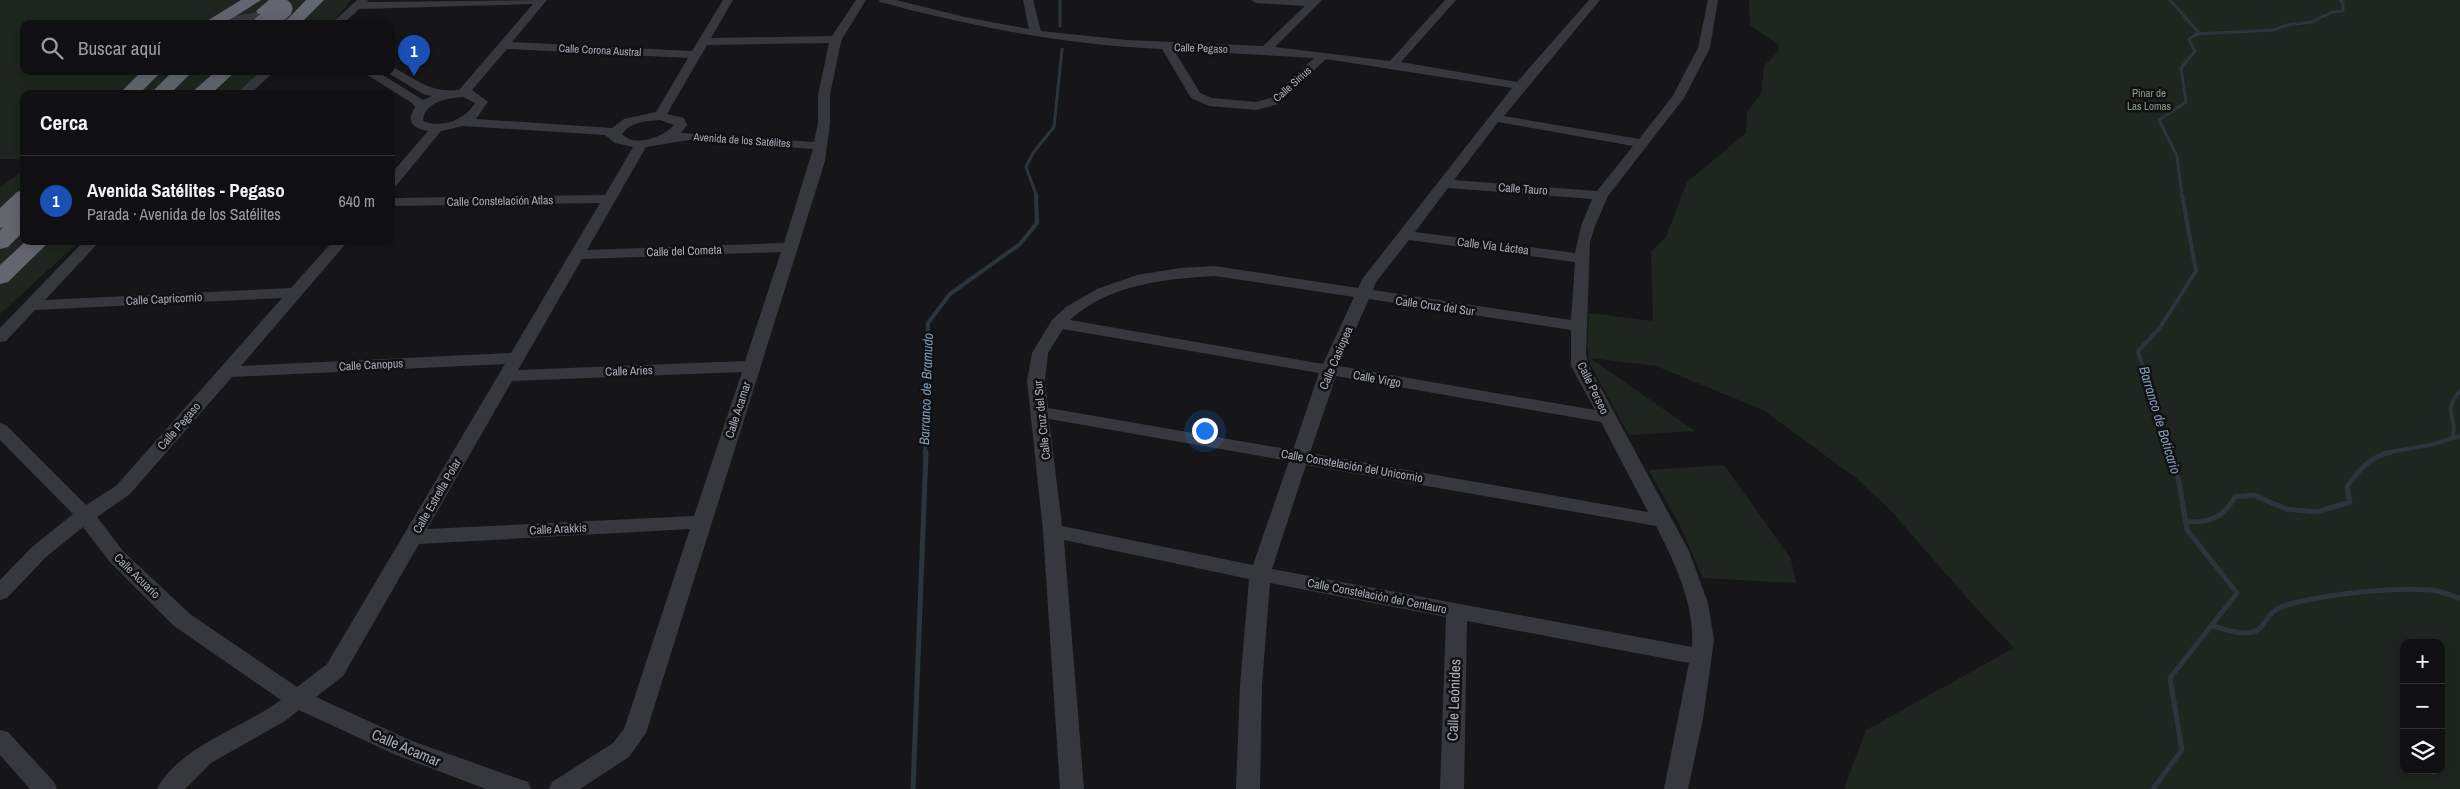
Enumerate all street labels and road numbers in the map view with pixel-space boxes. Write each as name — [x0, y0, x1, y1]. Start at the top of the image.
street label: Calle Pegaso — [1174, 40, 1228, 56]
street label: Calle Corona Austral — [558, 41, 642, 59]
street label: Calle Sirius — [1270, 63, 1314, 105]
street label: Avenida de los Satélites — [692, 130, 791, 150]
street label: Calle Tauro — [1498, 179, 1548, 199]
street label: Calle Constelación Atlas — [447, 192, 554, 210]
street label: Calle Vía Láctea — [1456, 234, 1530, 258]
street label: Calle del Cometa — [646, 242, 723, 260]
street label: Calle Capricornio — [125, 289, 203, 309]
street label: Calle Cruz del Sur — [1394, 293, 1476, 320]
street label: Calle Casiopea — [1315, 323, 1357, 392]
street label: Calle Canopus — [338, 355, 404, 375]
street label: Calle Perseo — [1573, 359, 1613, 417]
street label: Calle Aries — [605, 362, 653, 380]
street label: Calle Virgo — [1352, 367, 1402, 391]
street label: Calle Acamar — [721, 379, 755, 440]
street label: Calle Cruz del Sur — [1030, 379, 1054, 461]
street label: Calle Pegaso — [154, 399, 204, 453]
street label: Calle Constelación del Unicornio — [1280, 446, 1424, 486]
street label: Calle Estrella Polar — [409, 455, 465, 536]
street label: Calle Arakkis — [529, 520, 587, 538]
street label: Calle Acuario — [110, 550, 164, 602]
street label: Calle Constelación del Centauro — [1306, 575, 1448, 617]
street label: Calle Leónides — [1442, 659, 1465, 741]
street label: Calle Acamar — [368, 724, 444, 771]

